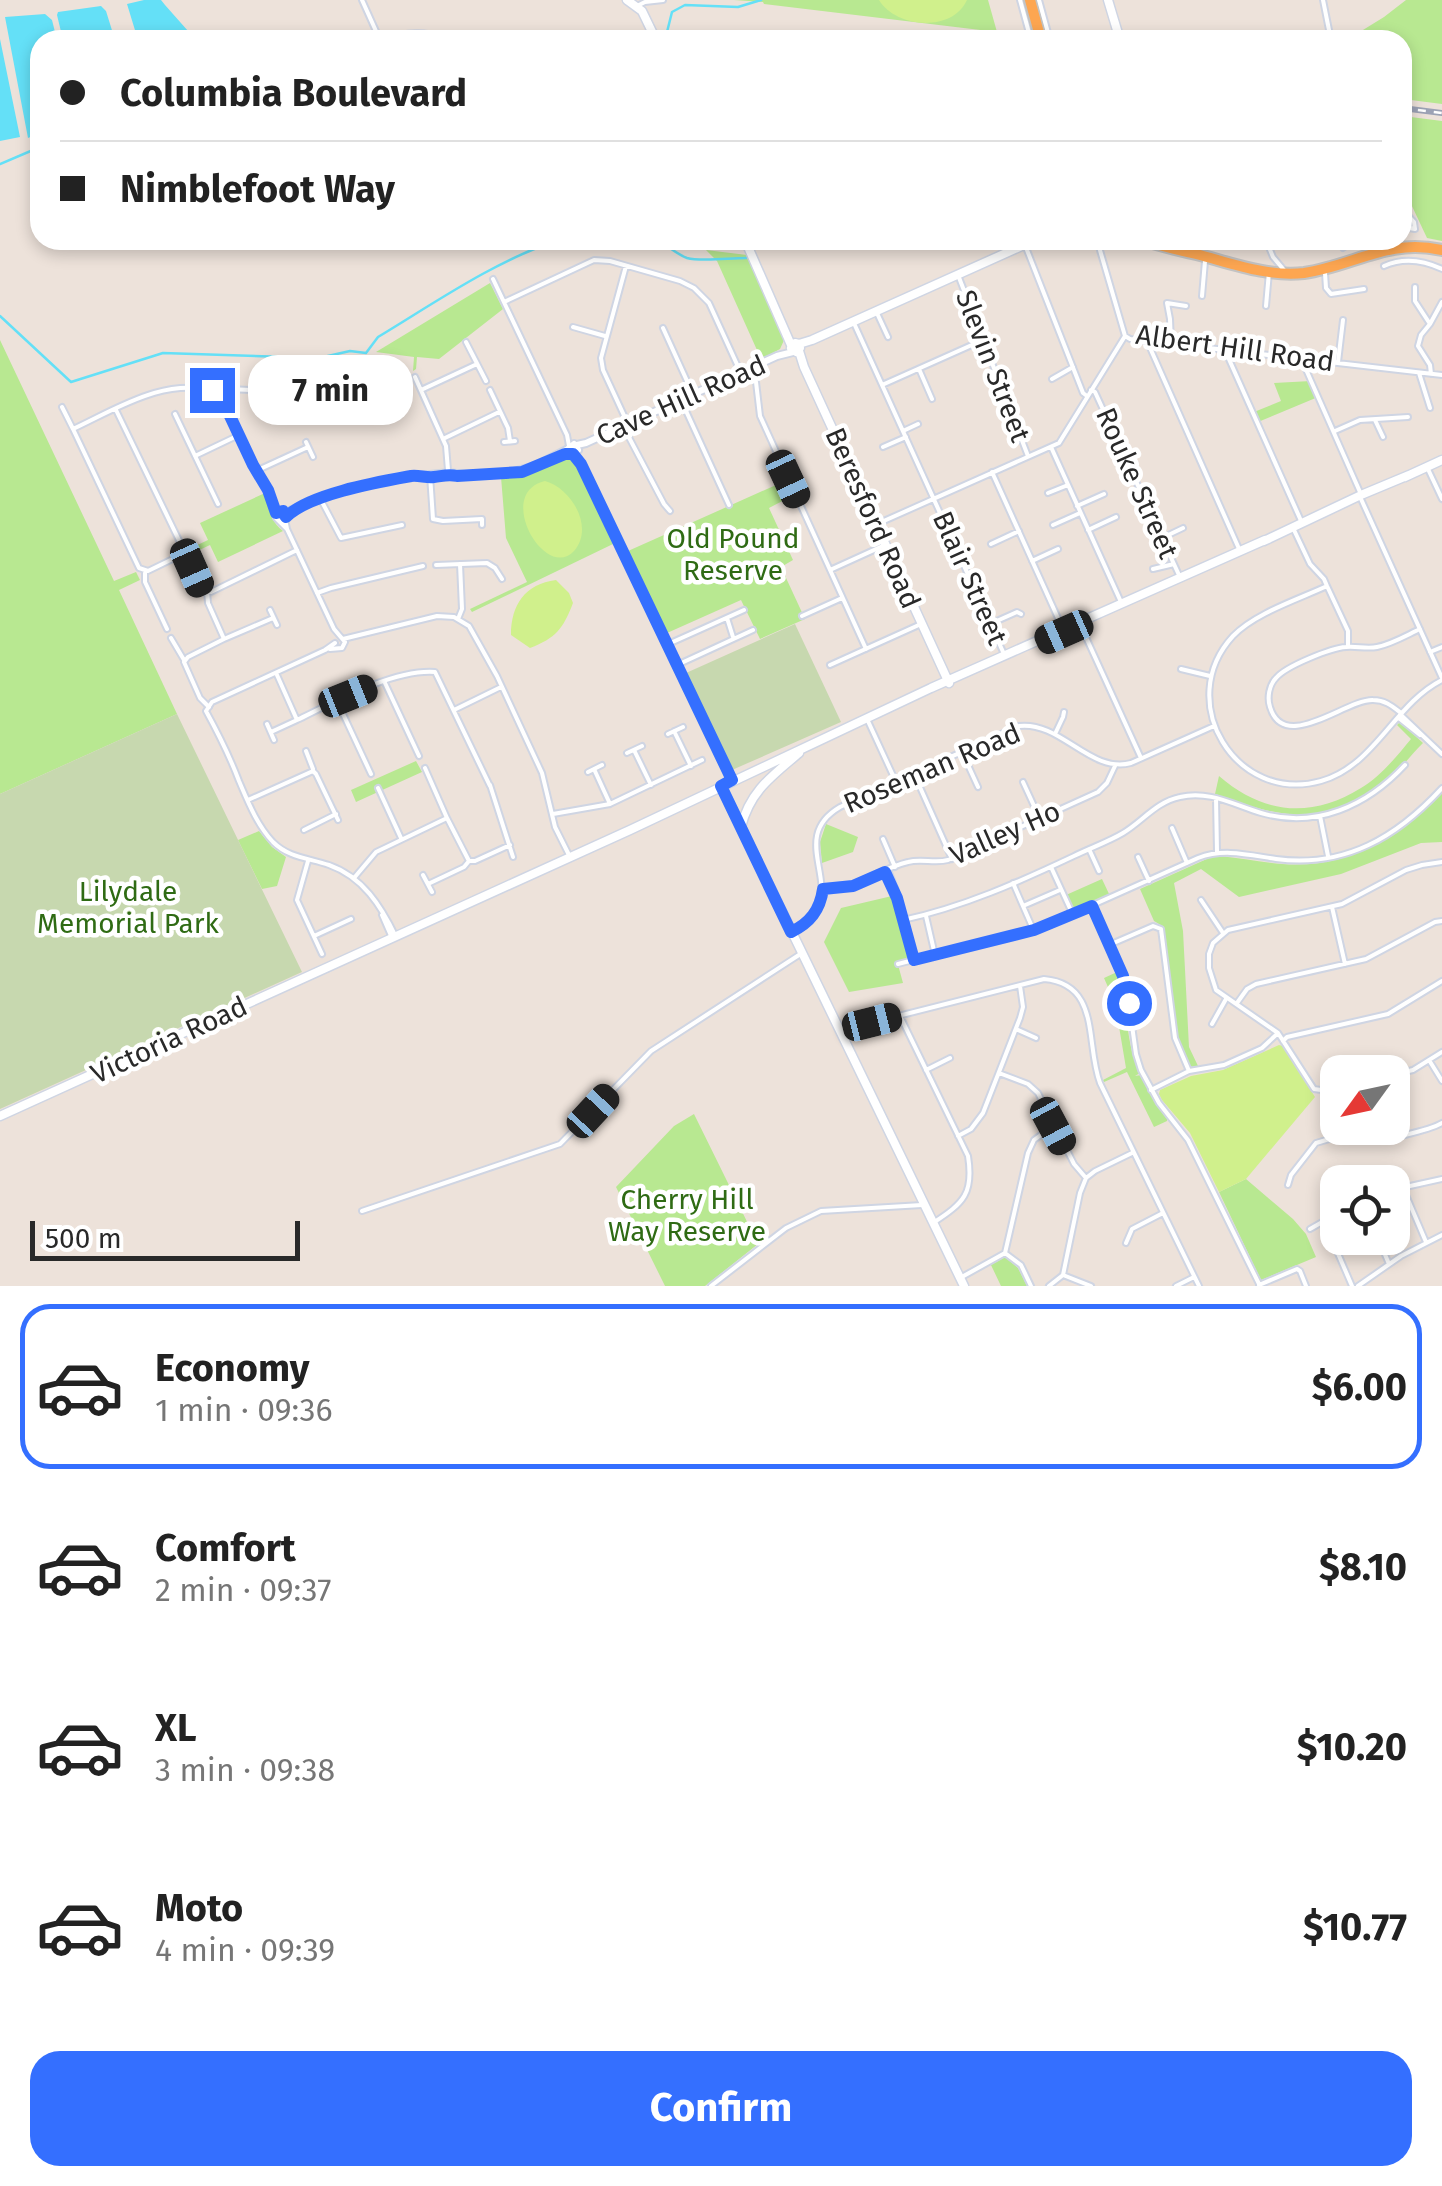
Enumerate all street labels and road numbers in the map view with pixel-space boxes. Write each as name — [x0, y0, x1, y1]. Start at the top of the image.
street label: Slevin Street — [949, 285, 1037, 447]
street label: Albert Hill Road — [1134, 318, 1336, 378]
street label: Cave Hill Road — [591, 348, 771, 452]
street label: Rouke Street — [1089, 402, 1185, 564]
street label: Beresford Road — [818, 422, 928, 614]
street label: Blair Street — [926, 506, 1014, 651]
street label: Roseman Road — [839, 716, 1025, 820]
street label: Valley Ho — [945, 794, 1065, 872]
street label: Victoria Road — [86, 989, 252, 1091]

